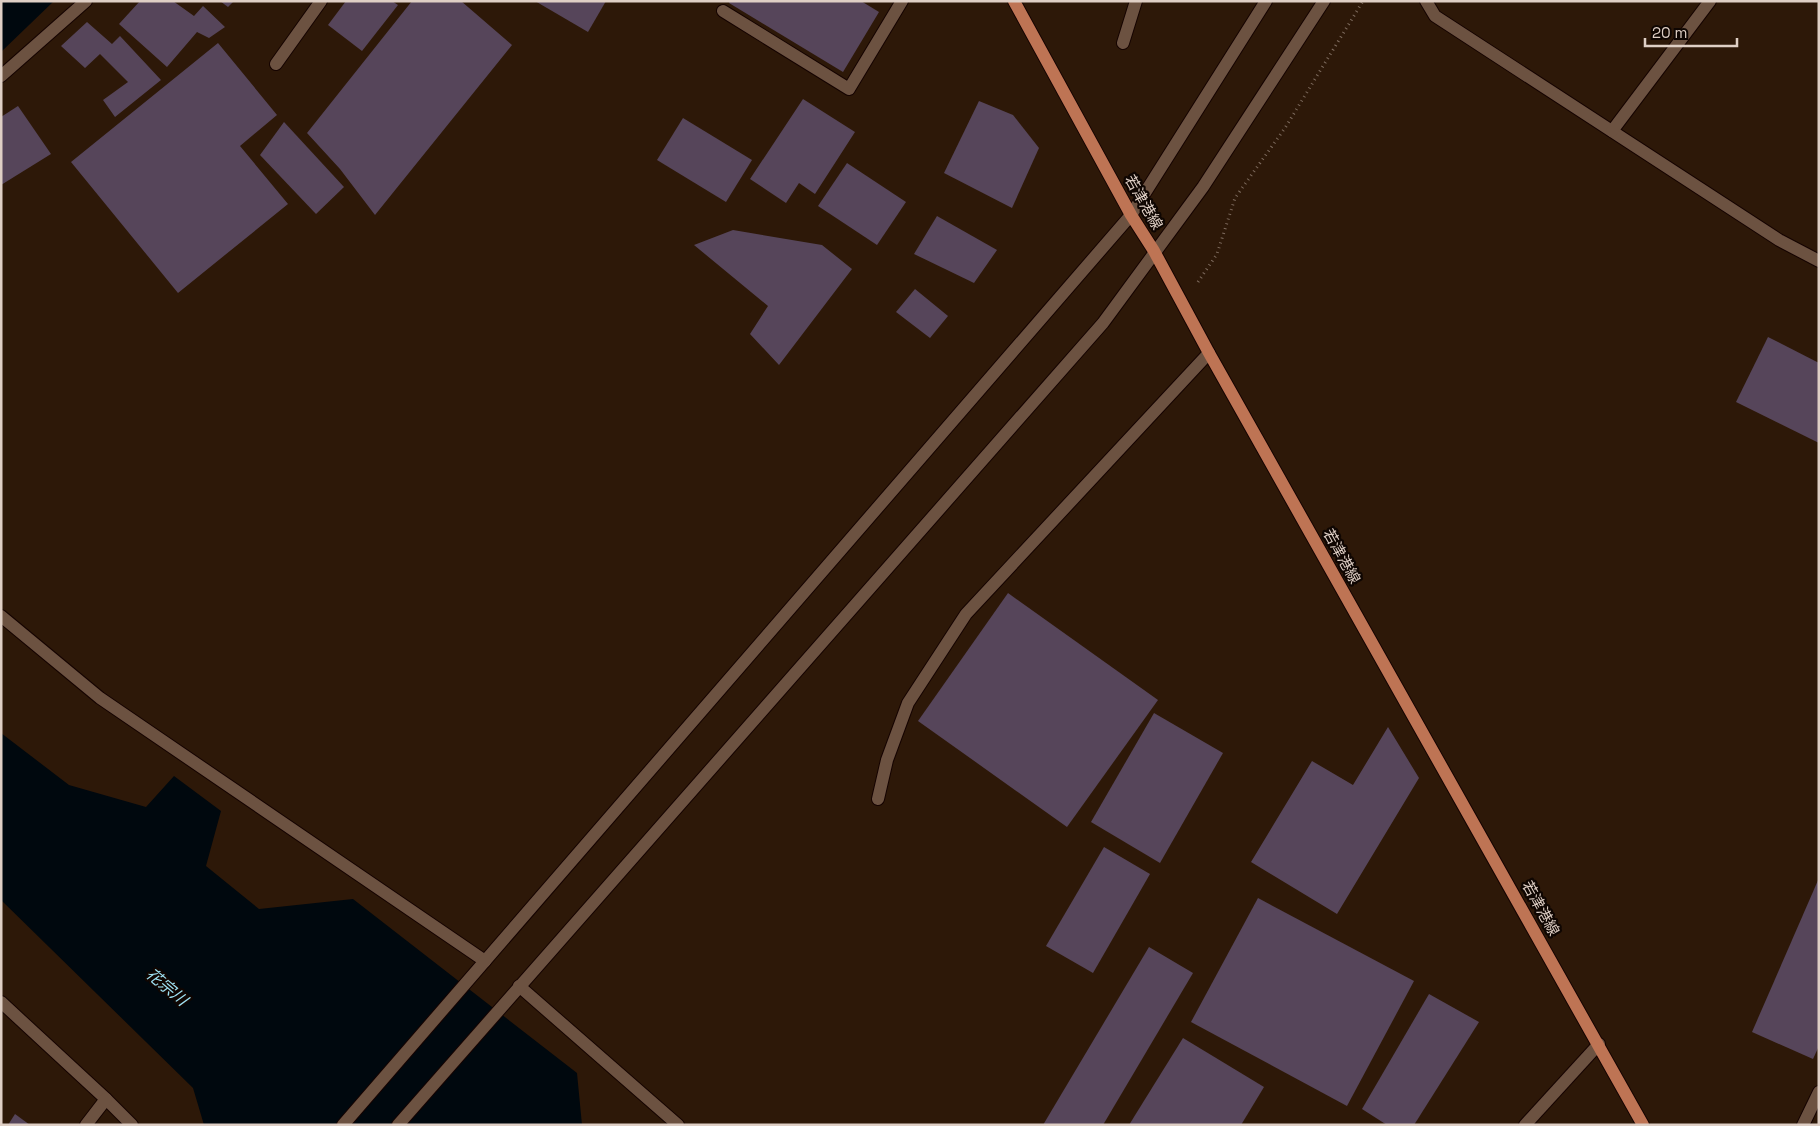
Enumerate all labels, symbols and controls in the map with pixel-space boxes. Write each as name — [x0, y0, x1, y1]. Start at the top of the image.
scale bar — [1645, 15, 1738, 47]
text: 20 m — [1652, 23, 1687, 42]
street label: 若津港線 — [1121, 171, 1167, 233]
street label: 若津港線 — [1319, 525, 1365, 587]
street label: 若津港線 — [1518, 877, 1564, 939]
water label: 花宗川 — [142, 964, 194, 1012]

